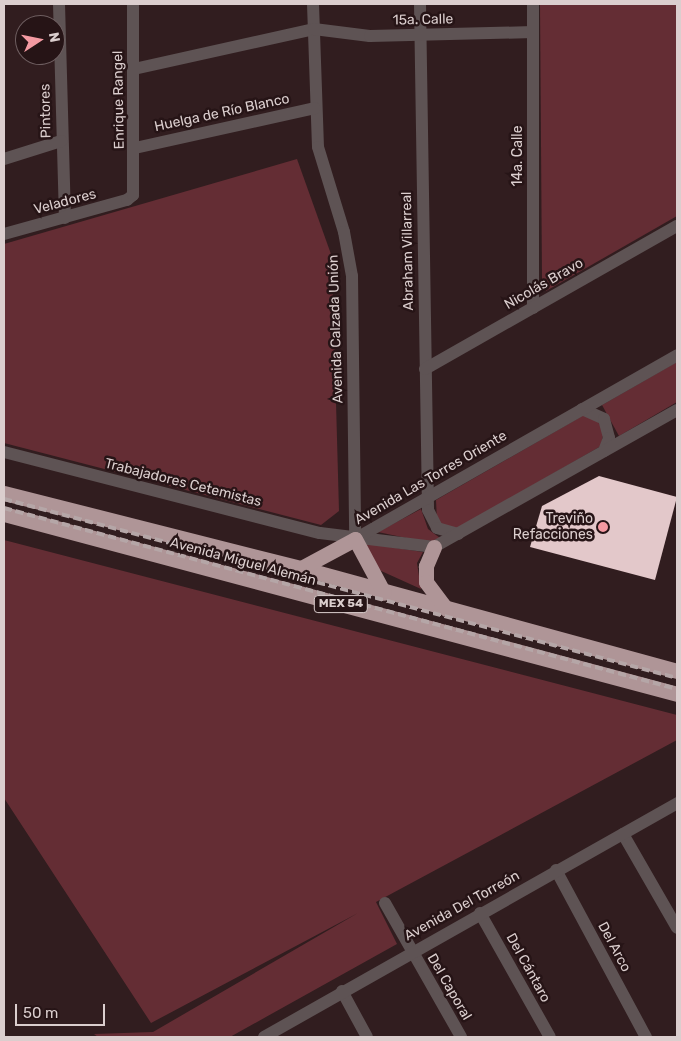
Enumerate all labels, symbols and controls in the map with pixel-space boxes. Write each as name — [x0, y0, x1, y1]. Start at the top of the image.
street label: 15a. Calle — [393, 11, 453, 29]
north arrow — [15, 15, 65, 65]
text: N — [45, 31, 64, 44]
street label: Enrique Rangel — [110, 51, 128, 149]
street label: Pintores — [37, 84, 55, 138]
street label: Huelga de Río Blanco — [153, 90, 291, 136]
street label: 14a. Calle — [510, 125, 526, 187]
street label: Veladores — [32, 186, 98, 218]
street label: Abraham Villarreal — [399, 191, 417, 311]
street label: Avenida Calzada Unión — [325, 254, 347, 404]
street label: Nicolás Bravo — [502, 255, 586, 313]
street label: Avenida Las Torres Oriente — [352, 427, 510, 529]
street label: Trabajadores Cetemistas — [103, 455, 263, 511]
place label: Treviño Refacciones — [513, 511, 593, 544]
marker: Treviño Refacciones — [597, 521, 609, 533]
street label: Avenida Miguel Alemán — [168, 534, 318, 590]
road number: MEX 54 — [314, 594, 368, 614]
street label: Avenida Del Torreón — [401, 867, 523, 945]
street label: Del Arco — [594, 919, 634, 975]
street label: Del Cántaro — [502, 931, 554, 1005]
street label: Del Caporal — [423, 951, 475, 1023]
scale bar — [18, 994, 108, 1026]
text: 50 m — [23, 1004, 58, 1022]

